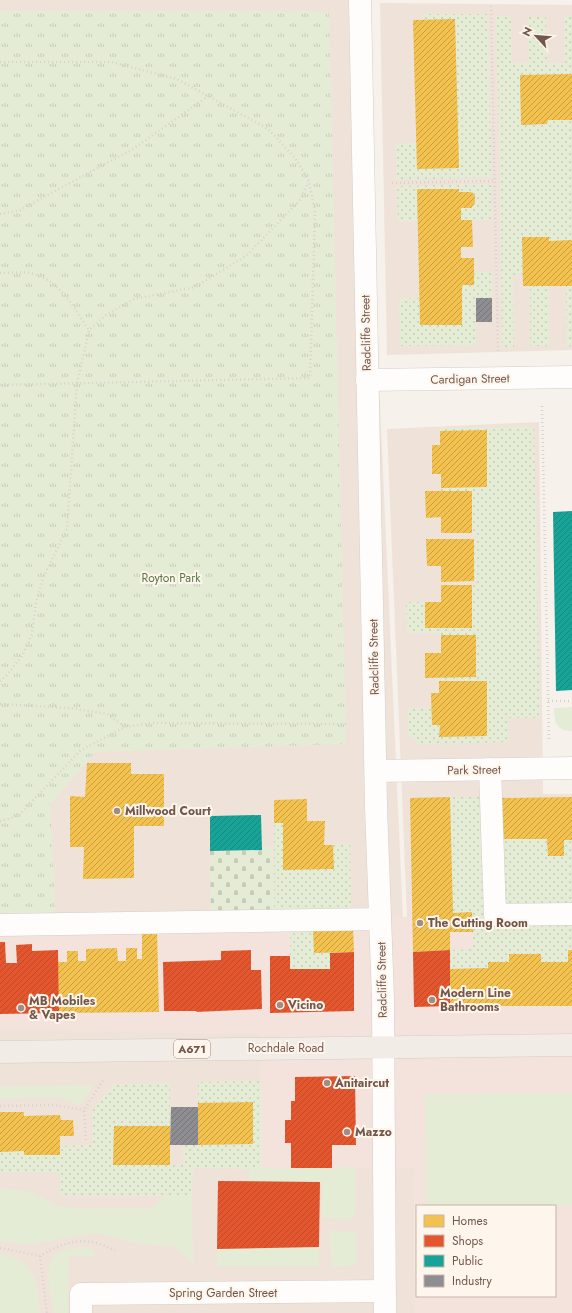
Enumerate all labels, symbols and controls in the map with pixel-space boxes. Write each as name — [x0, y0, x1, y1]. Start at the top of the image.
north arrow — [516, 16, 556, 56]
text: N — [518, 24, 536, 39]
street label: Radcliffe Street — [356, 295, 376, 371]
street label: Cardigan Street — [430, 369, 510, 389]
park label: Royton Park — [141, 569, 201, 587]
street label: Radcliffe Street — [364, 619, 384, 695]
street label: Park Street — [447, 761, 501, 779]
place label: Millwood Court — [125, 802, 211, 820]
marker: Millwood Court — [112, 806, 122, 816]
place label: The Cutting Room — [428, 914, 528, 932]
marker: The Cutting Room — [415, 918, 425, 928]
street label: Radcliffe Street — [372, 942, 392, 1018]
place label: Modern Line Bathrooms — [440, 984, 511, 1016]
place label: MB Mobiles & Vapes — [29, 992, 96, 1024]
marker: Modern Line Bathrooms — [427, 995, 437, 1005]
place label: Vicino — [287, 996, 323, 1014]
marker: Vicino — [275, 1000, 285, 1010]
marker: MB Mobiles & Vapes — [16, 1003, 26, 1013]
street label: Rochdale Road — [248, 1039, 324, 1057]
road number: A671 — [174, 1040, 210, 1058]
place label: Anitaircut — [334, 1074, 389, 1092]
marker: Anitaircut — [322, 1078, 332, 1088]
place label: Mazzo — [355, 1123, 392, 1141]
marker: Mazzo — [342, 1127, 352, 1137]
legend — [416, 1205, 556, 1297]
text: Homes — [452, 1212, 488, 1230]
text: Shops — [452, 1232, 483, 1250]
text: Public — [452, 1252, 483, 1270]
text: Industry — [452, 1272, 493, 1290]
street label: Spring Garden Street — [169, 1284, 277, 1302]

